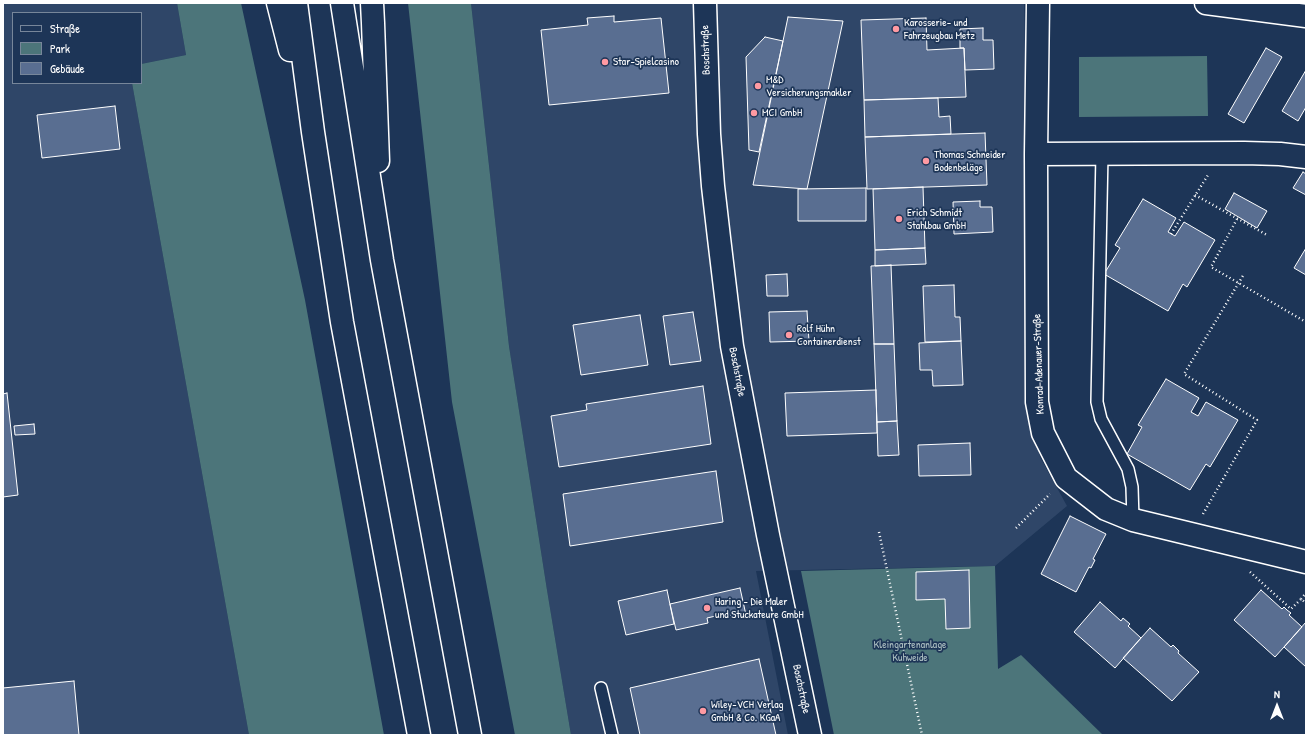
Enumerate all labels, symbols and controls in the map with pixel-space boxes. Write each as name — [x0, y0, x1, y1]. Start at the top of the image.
legend — [12, 12, 142, 84]
place label: Karosserie- und Fahrzeugbau Metz — [904, 16, 975, 42]
text: Straße — [50, 20, 80, 37]
marker: Karosserie- und Fahrzeugbau Metz — [891, 24, 901, 34]
street label: Boschstraße — [699, 25, 713, 75]
text: Park — [50, 40, 70, 57]
place label: Star-Spielcasino — [613, 55, 679, 69]
marker: Star-Spielcasino — [600, 57, 610, 67]
text: Gebäude — [50, 60, 84, 77]
place label: M&D Versicherungsmakler — [766, 73, 851, 99]
marker: M&D Versicherungsmakler — [753, 81, 763, 91]
place label: MCI GmbH — [762, 106, 802, 120]
marker: MCI GmbH — [749, 108, 759, 118]
place label: Thomas Schneider Bodenbeläge — [934, 148, 1005, 174]
marker: Thomas Schneider Bodenbeläge — [921, 156, 931, 166]
place label: Erich Schmidt Stahlbau GmbH — [907, 206, 966, 232]
marker: Erich Schmidt Stahlbau GmbH — [894, 214, 904, 224]
street label: Konrad-Adenauer-Straße — [1031, 313, 1047, 415]
place label: Rolf Hühn Containerdienst — [797, 322, 861, 348]
marker: Rolf Hühn Containerdienst — [784, 330, 794, 340]
street label: Boschstraße — [726, 346, 748, 398]
place label: Haring - Die Maler und Stuckateure GmbH — [715, 595, 804, 621]
marker: Haring - Die Maler und Stuckateure GmbH — [702, 603, 712, 613]
park label: Kleingartenanlage Kuhweide — [874, 638, 946, 664]
street label: Boschstraße — [789, 663, 813, 715]
north arrow — [1257, 686, 1297, 726]
text: N — [1274, 687, 1280, 701]
place label: Wiley-VCH Verlag GmbH & Co. KGaA — [711, 698, 783, 724]
marker: Wiley-VCH Verlag GmbH & Co. KGaA — [698, 706, 708, 716]

